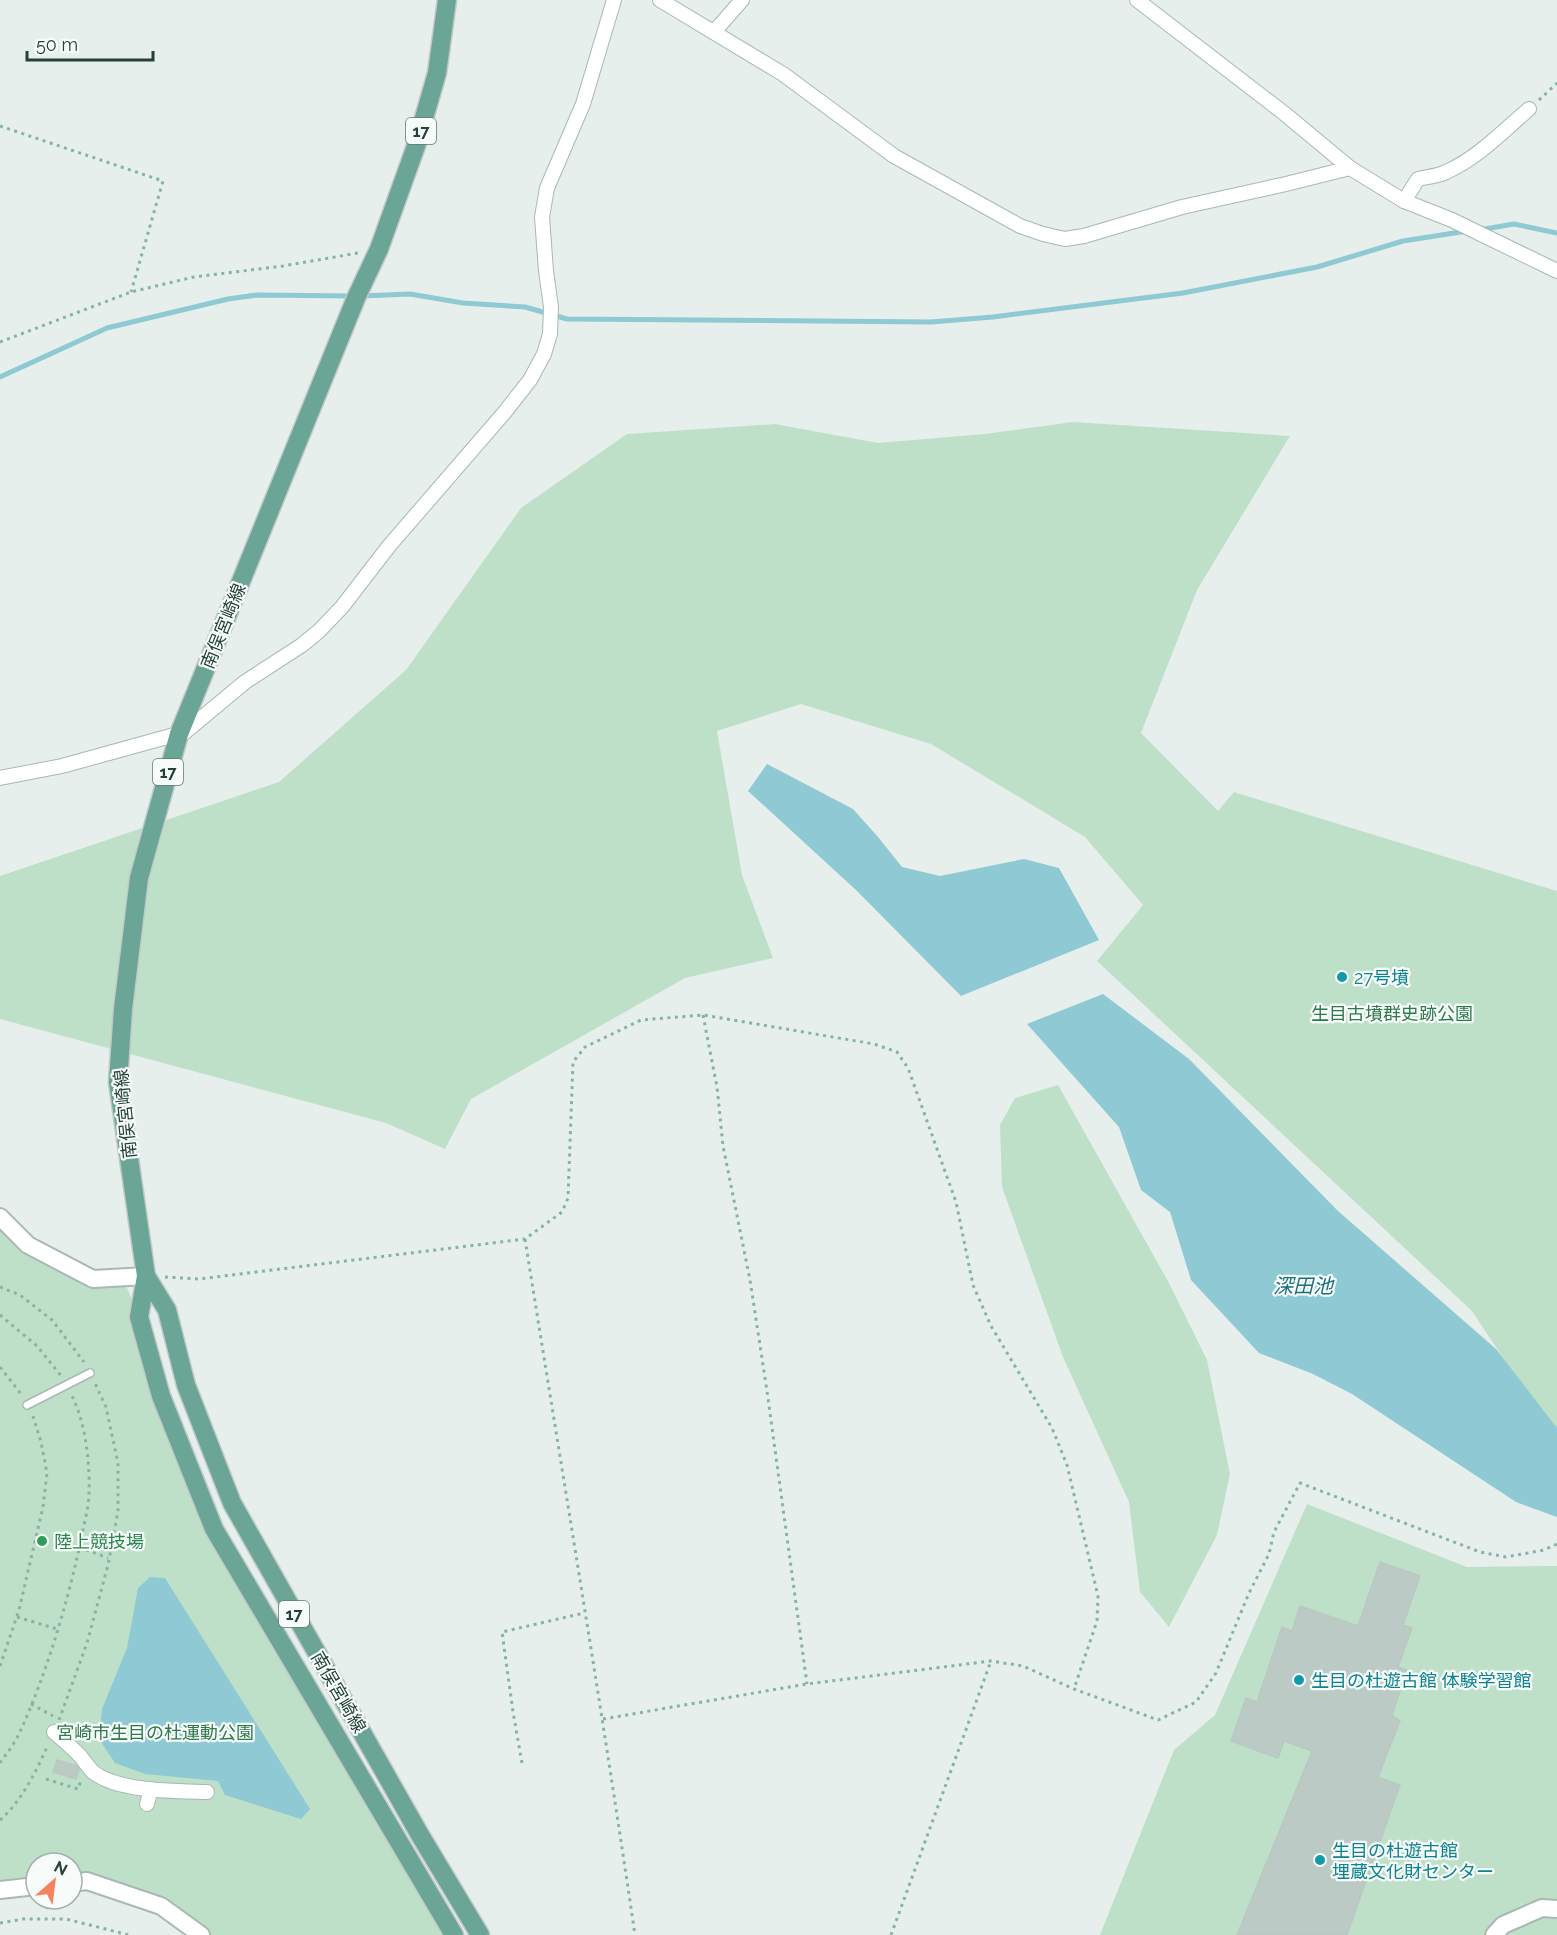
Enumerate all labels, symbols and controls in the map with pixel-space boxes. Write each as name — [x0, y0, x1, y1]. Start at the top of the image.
scale bar — [27, 24, 153, 62]
text: 50 m — [36, 34, 78, 55]
road number: 17 — [406, 118, 436, 144]
street label: 南俣宮崎線 — [196, 580, 250, 672]
road number: 17 — [153, 759, 183, 785]
place label: 27号墳 — [1354, 967, 1409, 988]
marker: 27号墳 — [1335, 970, 1349, 984]
park label: 生目古墳群史跡公園 — [1311, 1003, 1473, 1024]
street label: 南俣宮崎線 — [110, 1068, 140, 1160]
water label: 深田池 — [1273, 1274, 1335, 1298]
place label: 陸上競技場 — [54, 1531, 144, 1552]
marker: 陸上競技場 — [35, 1534, 49, 1548]
road number: 17 — [279, 1601, 309, 1627]
street label: 南俣宮崎線 — [307, 1648, 371, 1736]
place label: 生目の杜遊古館 体験学習館 — [1311, 1670, 1532, 1691]
marker: 生目の杜遊古館 体験学習館 — [1292, 1673, 1306, 1687]
park label: 宮崎市生目の杜運動公園 — [56, 1722, 254, 1743]
place label: 生目の杜遊古館 埋蔵文化財センター — [1332, 1840, 1494, 1882]
north arrow — [24, 1851, 84, 1911]
marker: 生目の杜遊古館 埋蔵文化財センター — [1313, 1853, 1327, 1867]
text: N — [51, 1857, 71, 1879]

